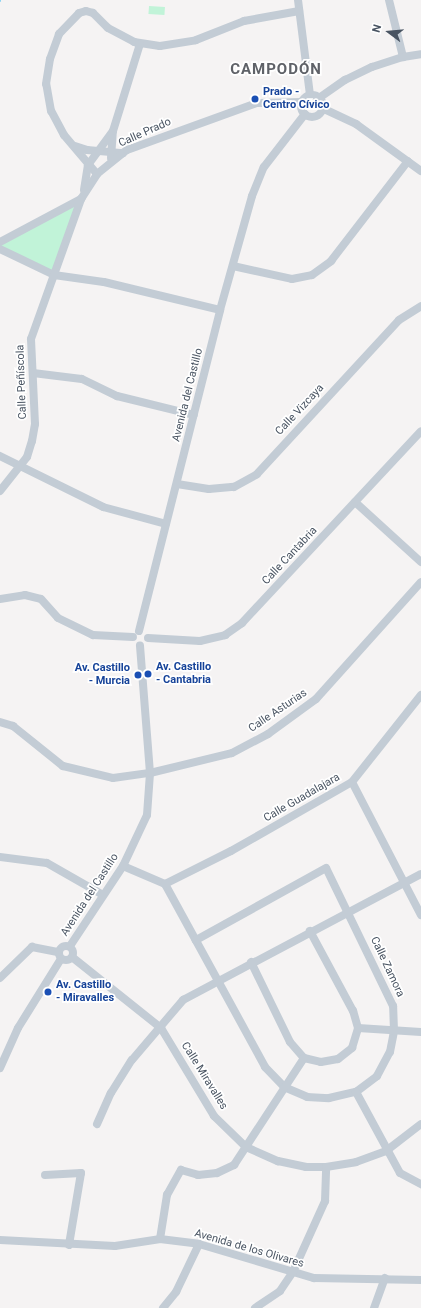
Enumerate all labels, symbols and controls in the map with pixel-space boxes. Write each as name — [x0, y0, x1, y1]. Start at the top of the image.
north arrow — [369, 12, 409, 52]
text: N — [370, 23, 384, 34]
district label: CAMPODÓN — [230, 61, 322, 79]
place label: Prado - Centro Cívico — [263, 86, 329, 112]
marker: Prado - Centro Cívico — [250, 94, 260, 104]
street label: Calle Prado — [117, 116, 173, 150]
street label: Calle Peñíscola — [14, 344, 30, 420]
street label: Avenida del Castillo — [170, 347, 206, 443]
street label: Calle Vizcaya — [273, 382, 327, 438]
street label: Calle Cantabria — [260, 524, 320, 588]
place label: Av. Castillo - Cantabria — [156, 661, 211, 687]
place label: Av. Castillo - Murcia — [75, 662, 130, 688]
marker: Av. Castillo - Cantabria — [143, 669, 153, 679]
marker: Av. Castillo - Murcia — [133, 670, 143, 680]
street label: Calle Asturias — [246, 687, 310, 735]
street label: Calle Guadalajara — [262, 771, 342, 825]
street label: Avenida del Castillo — [58, 851, 122, 939]
street label: Calle Zamora — [367, 935, 407, 999]
place label: Av. Castillo - Miravalles — [56, 979, 114, 1005]
marker: Av. Castillo - Miravalles — [43, 987, 53, 997]
street label: Calle Miravalles — [178, 1040, 230, 1112]
street label: Avenida de los Olivares — [193, 1227, 305, 1271]

